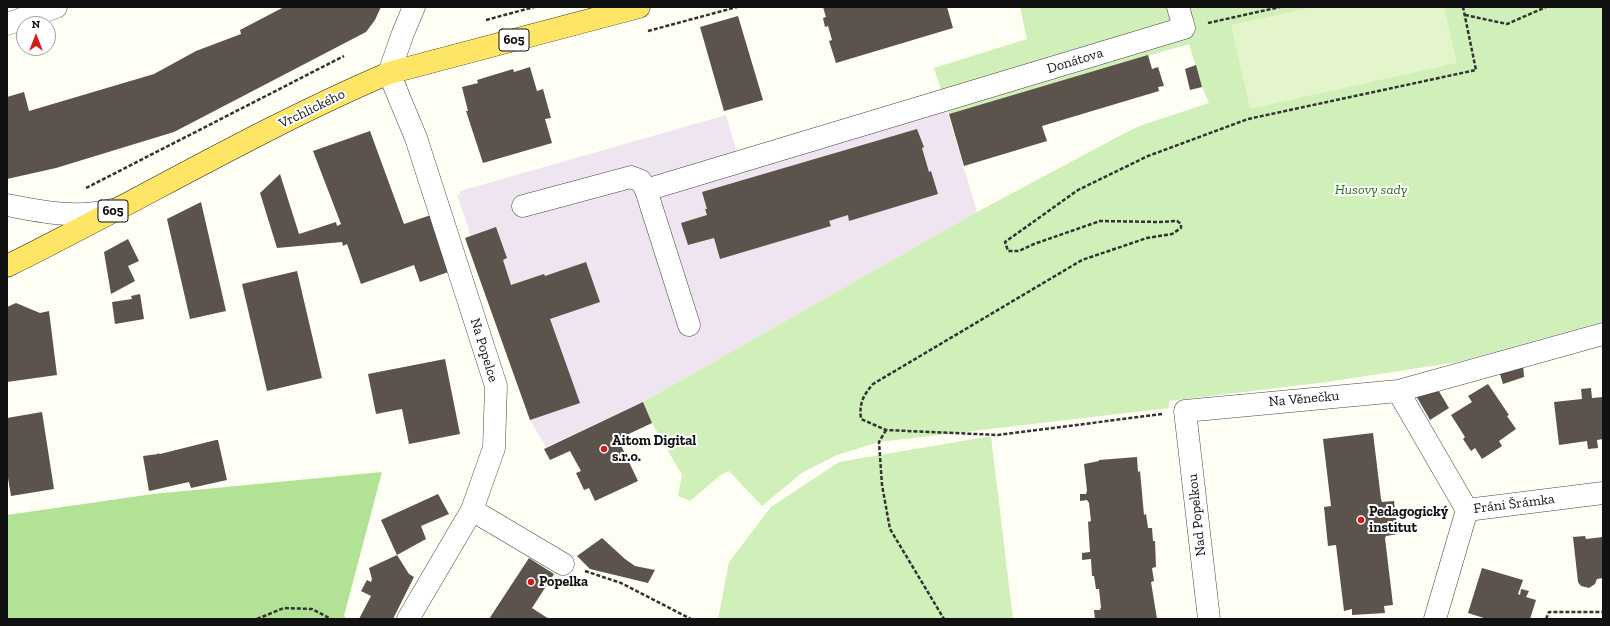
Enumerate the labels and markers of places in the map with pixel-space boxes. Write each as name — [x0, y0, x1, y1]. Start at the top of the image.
place label: Aitom Digital s.r.o. — [612, 433, 696, 466]
marker: Aitom Digital s.r.o. — [599, 444, 609, 454]
place label: Pedagogický institut — [1369, 504, 1448, 536]
marker: Pedagogický institut — [1356, 515, 1366, 525]
place label: Popelka — [539, 574, 588, 590]
marker: Popelka — [526, 577, 536, 587]

